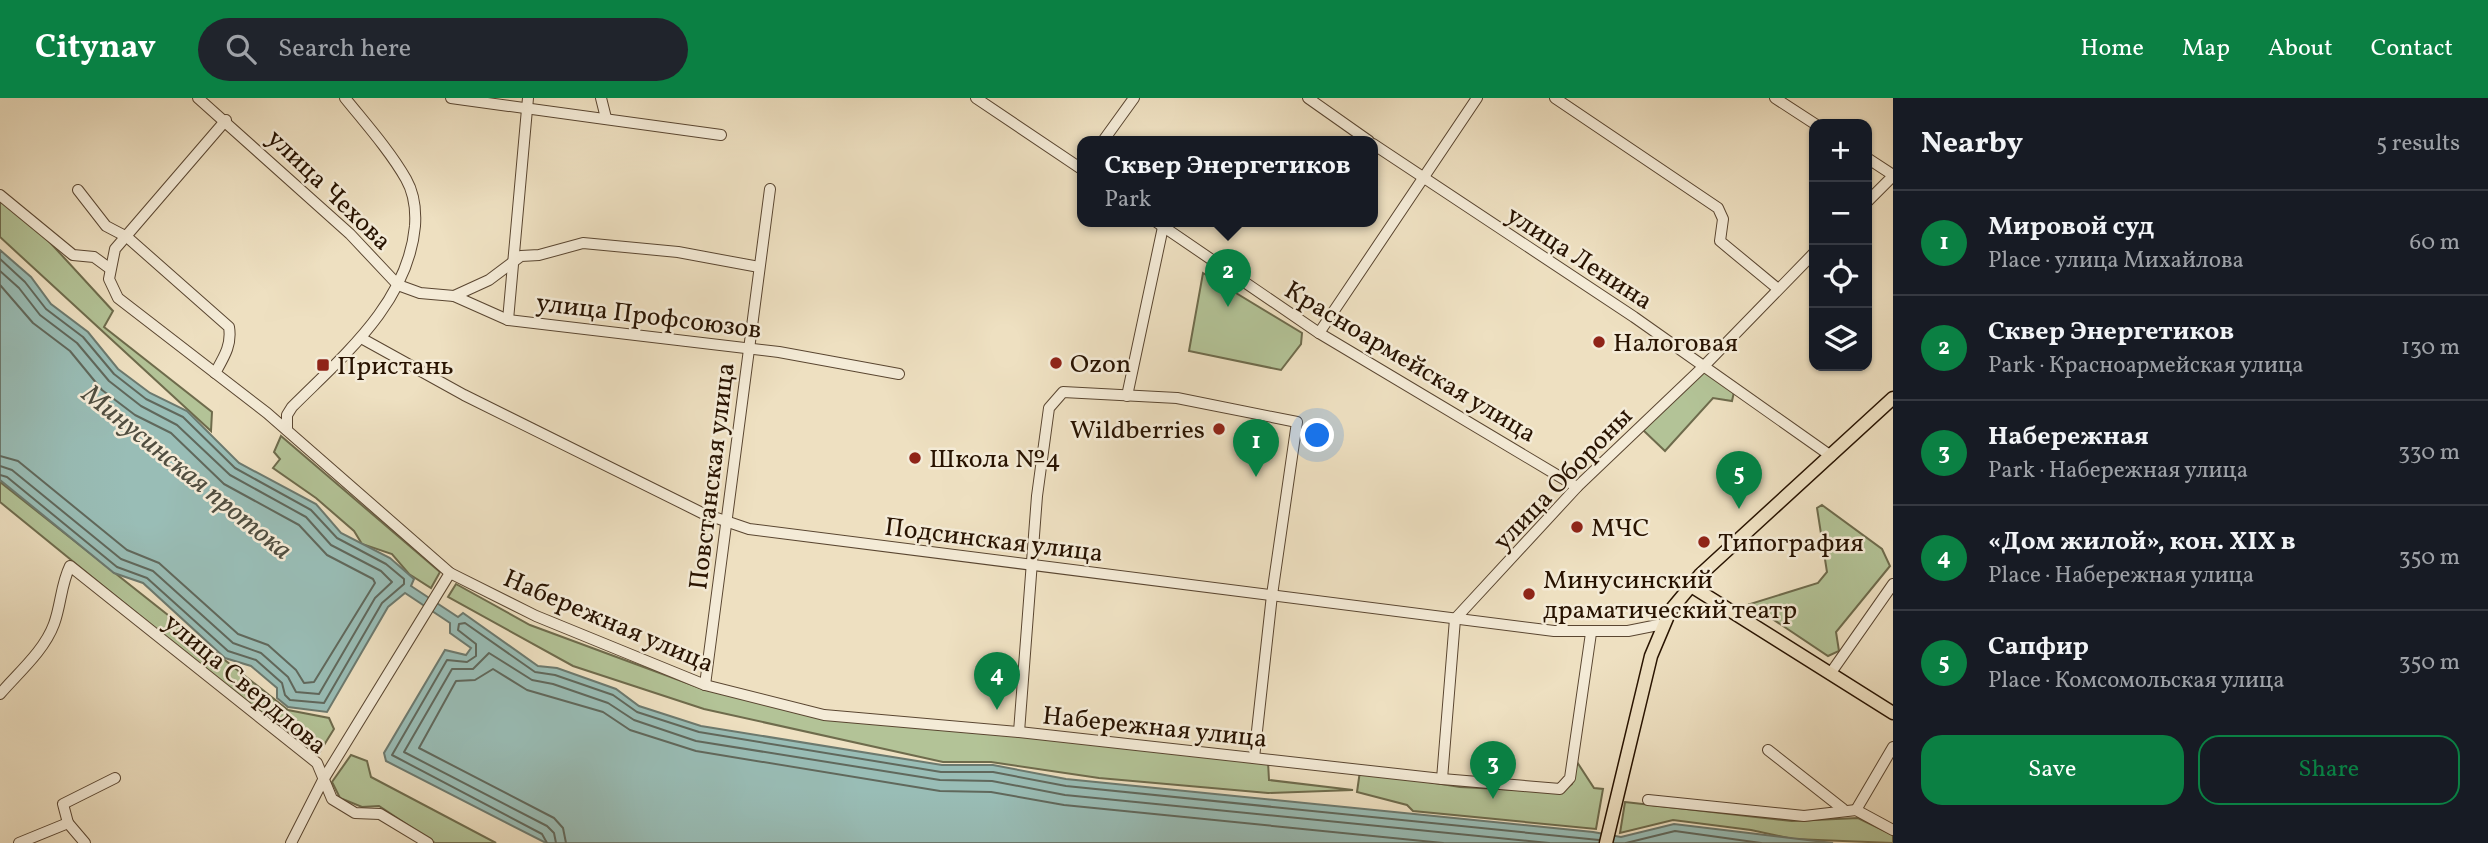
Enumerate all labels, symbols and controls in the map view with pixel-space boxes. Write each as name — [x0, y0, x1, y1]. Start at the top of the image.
search box — [198, 18, 688, 81]
text: Citynav — [35, 26, 156, 72]
icon: search — [222, 30, 260, 68]
text: Search here — [278, 31, 411, 67]
text: Home — [2080, 32, 2144, 66]
text: Map — [2182, 32, 2230, 66]
text: About — [2268, 32, 2333, 66]
text: Contact — [2371, 32, 2453, 66]
map controls — [1809, 119, 1872, 371]
button: + — [1809, 119, 1872, 182]
street label: улица Чехова — [258, 122, 399, 259]
text: Nearby — [1921, 123, 2023, 165]
text: 5 results — [2376, 128, 2460, 160]
popup — [1077, 136, 1378, 227]
text: Сквер Энергетиков — [1104, 148, 1351, 184]
button: − — [1809, 182, 1872, 245]
text: Park — [1104, 184, 1151, 216]
street label: улица Ленина — [1499, 198, 1659, 320]
text: Мировой суд — [1988, 209, 2154, 245]
text: 1 — [1939, 227, 1949, 259]
text: 60 m — [2410, 227, 2460, 259]
button: locate — [1809, 245, 1872, 308]
text: Place · улица Михайлова — [1988, 245, 2244, 277]
pin: 2 — [1205, 249, 1251, 307]
street label: Красноармейская улица — [1277, 273, 1543, 452]
street label: улица Профсоюзов — [534, 285, 764, 349]
button: layers — [1809, 308, 1872, 371]
text: Сквер Энергетиков — [1988, 314, 2234, 350]
place label: Налоговая — [1613, 326, 1738, 362]
text: 2 — [1938, 332, 1950, 364]
text: 130 m — [2401, 332, 2460, 364]
marker: Налоговая — [1591, 334, 1607, 350]
place label: Ozon — [1070, 347, 1131, 383]
place label: Пристань — [337, 349, 454, 385]
text: Park · Красноармейская улица — [1988, 350, 2304, 382]
marker: Ozon — [1048, 355, 1064, 371]
marker: Пристань — [315, 357, 331, 373]
street label: Повстанская улица — [681, 361, 745, 592]
water label: Минусинская протока — [72, 375, 300, 570]
street label: улица Обороны — [1486, 400, 1641, 559]
place label: Wildberries — [1070, 413, 1205, 449]
your location — [1300, 418, 1334, 452]
pin: 1 — [1233, 419, 1279, 477]
text: Набережная — [1988, 419, 2149, 455]
marker: Wildberries — [1211, 421, 1227, 437]
text: 3 — [1938, 437, 1950, 469]
text: 330 m — [2398, 437, 2460, 469]
place label: Школа №4 — [929, 442, 1061, 478]
marker: Школа №4 — [907, 450, 923, 466]
pin: 5 — [1716, 451, 1762, 509]
text: Park · Набережная улица — [1988, 455, 2248, 487]
street label: Подсинская улица — [882, 510, 1105, 572]
place label: МЧС — [1591, 511, 1650, 547]
marker: МЧС — [1569, 519, 1585, 535]
text: «Дом жилой», кон. ХIХ в — [1988, 524, 2296, 560]
place label: Типография — [1718, 526, 1864, 562]
marker: Типография — [1696, 534, 1712, 550]
text: 4 — [1937, 542, 1951, 574]
text: 350 m — [2399, 542, 2460, 574]
text: Place · Набережная улица — [1988, 560, 2254, 592]
street label: Набережная улица — [497, 561, 719, 682]
place label: Минусинский драматический театр — [1543, 563, 1797, 629]
marker: Минусинский драматический театр — [1521, 586, 1537, 602]
street label: улица Свердлова — [155, 605, 334, 764]
text: Сапфир — [1988, 629, 2089, 665]
text: 5 — [1938, 647, 1950, 679]
text: 350 m — [2399, 647, 2460, 679]
pin: 4 — [974, 652, 1020, 710]
text: Place · Комсомольская улица — [1988, 665, 2285, 697]
street label: Набережная улица — [1041, 698, 1269, 758]
button: Save — [1921, 735, 2184, 805]
button: Share — [2198, 735, 2460, 805]
pin: 3 — [1470, 741, 1516, 799]

